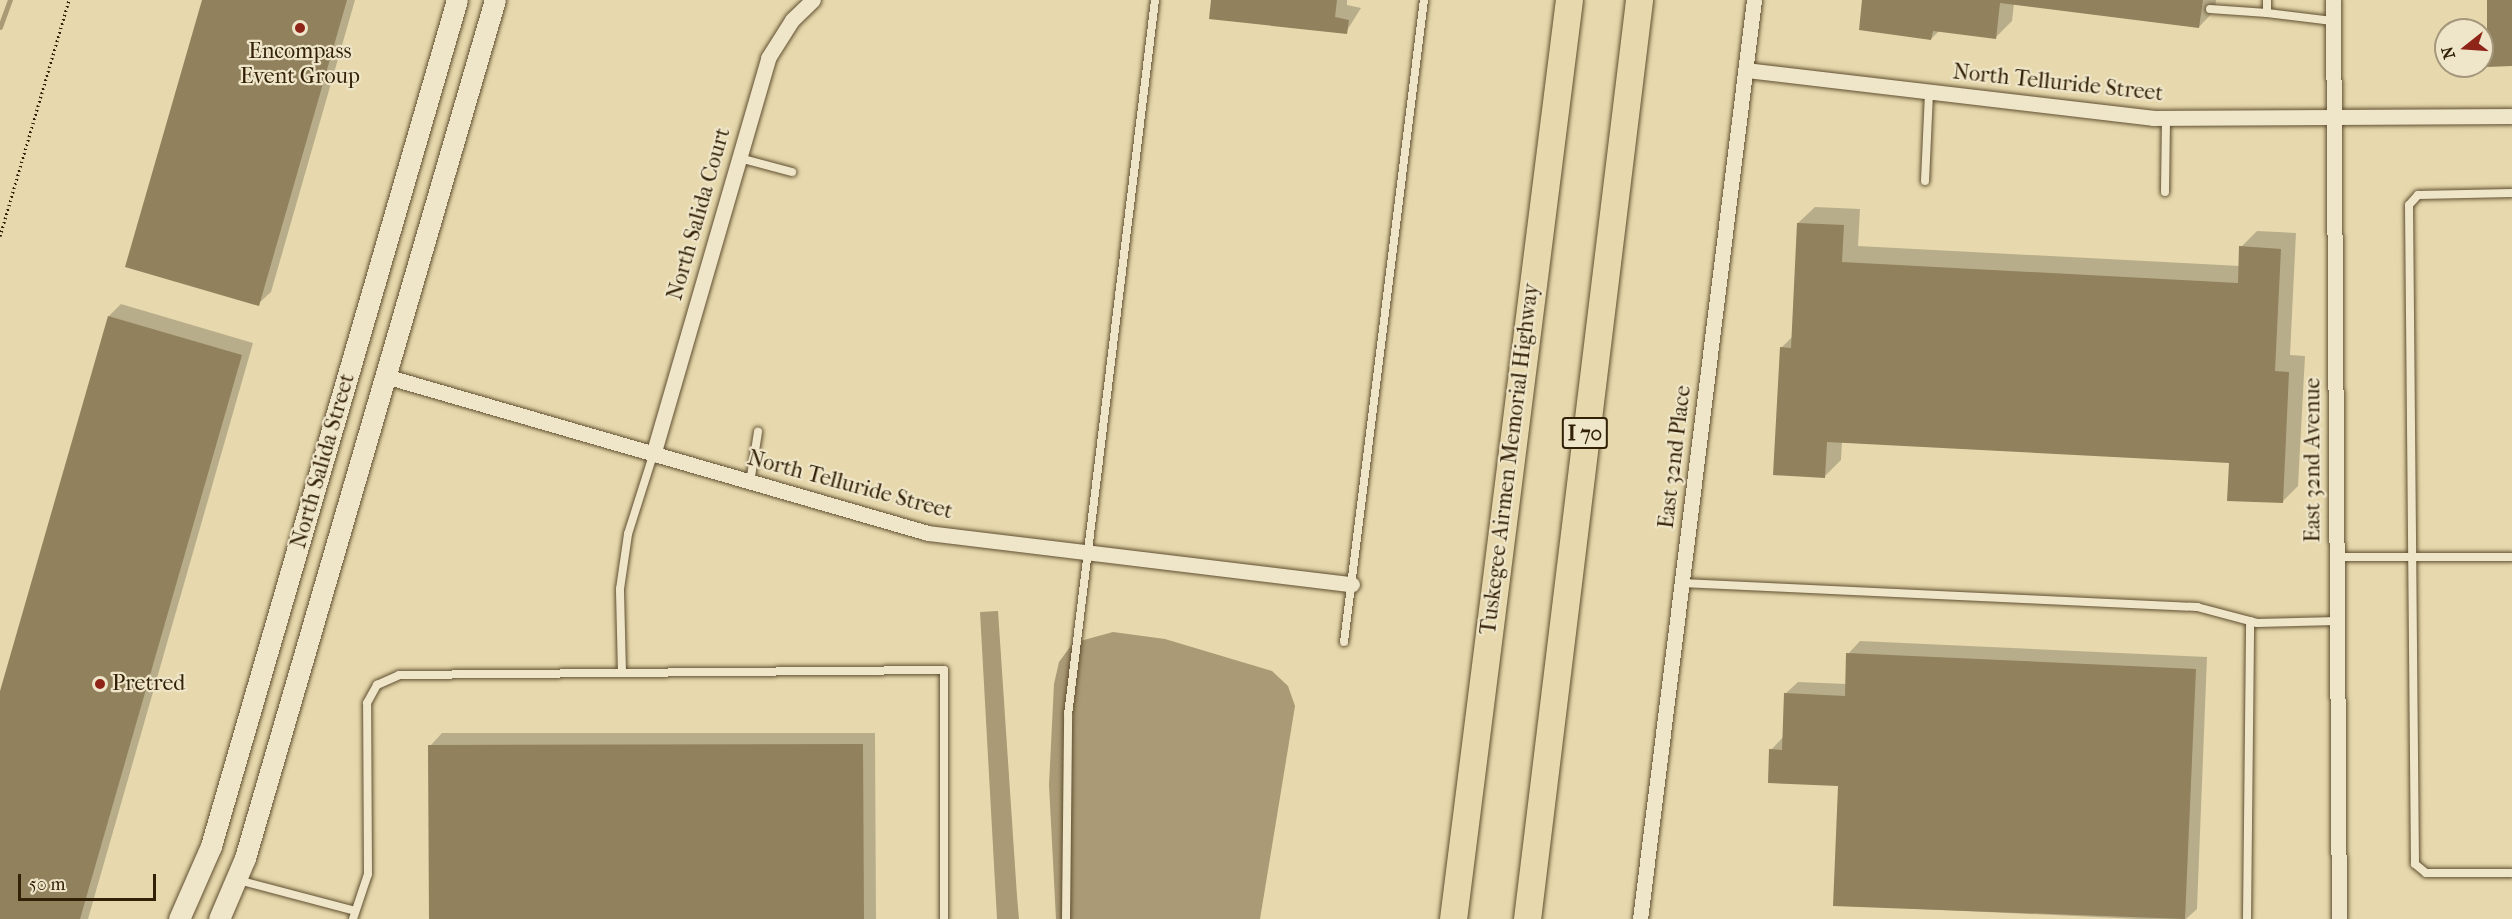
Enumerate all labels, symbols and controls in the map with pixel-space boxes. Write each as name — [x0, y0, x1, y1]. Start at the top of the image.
north arrow — [2434, 18, 2494, 78]
marker: Encompass Event Group — [293, 21, 307, 35]
place label: Encompass Event Group — [240, 38, 360, 90]
text: N — [2437, 44, 2459, 61]
street label: North Telluride Street — [1952, 59, 2164, 107]
street label: North Salida Court — [662, 125, 736, 303]
street label: Tuskegee Airmen Memorial Highway — [1475, 282, 1545, 636]
street label: North Salida Street — [285, 371, 361, 551]
street label: East 32nd Avenue — [2300, 378, 2326, 542]
street label: East 32nd Place — [1653, 384, 1697, 530]
road number: I 70 — [1561, 415, 1609, 451]
street label: North Telluride Street — [745, 445, 955, 525]
place label: Pretred — [112, 671, 185, 697]
marker: Pretred — [93, 677, 107, 691]
scale bar — [21, 862, 159, 900]
text: 50 m — [29, 874, 65, 895]

